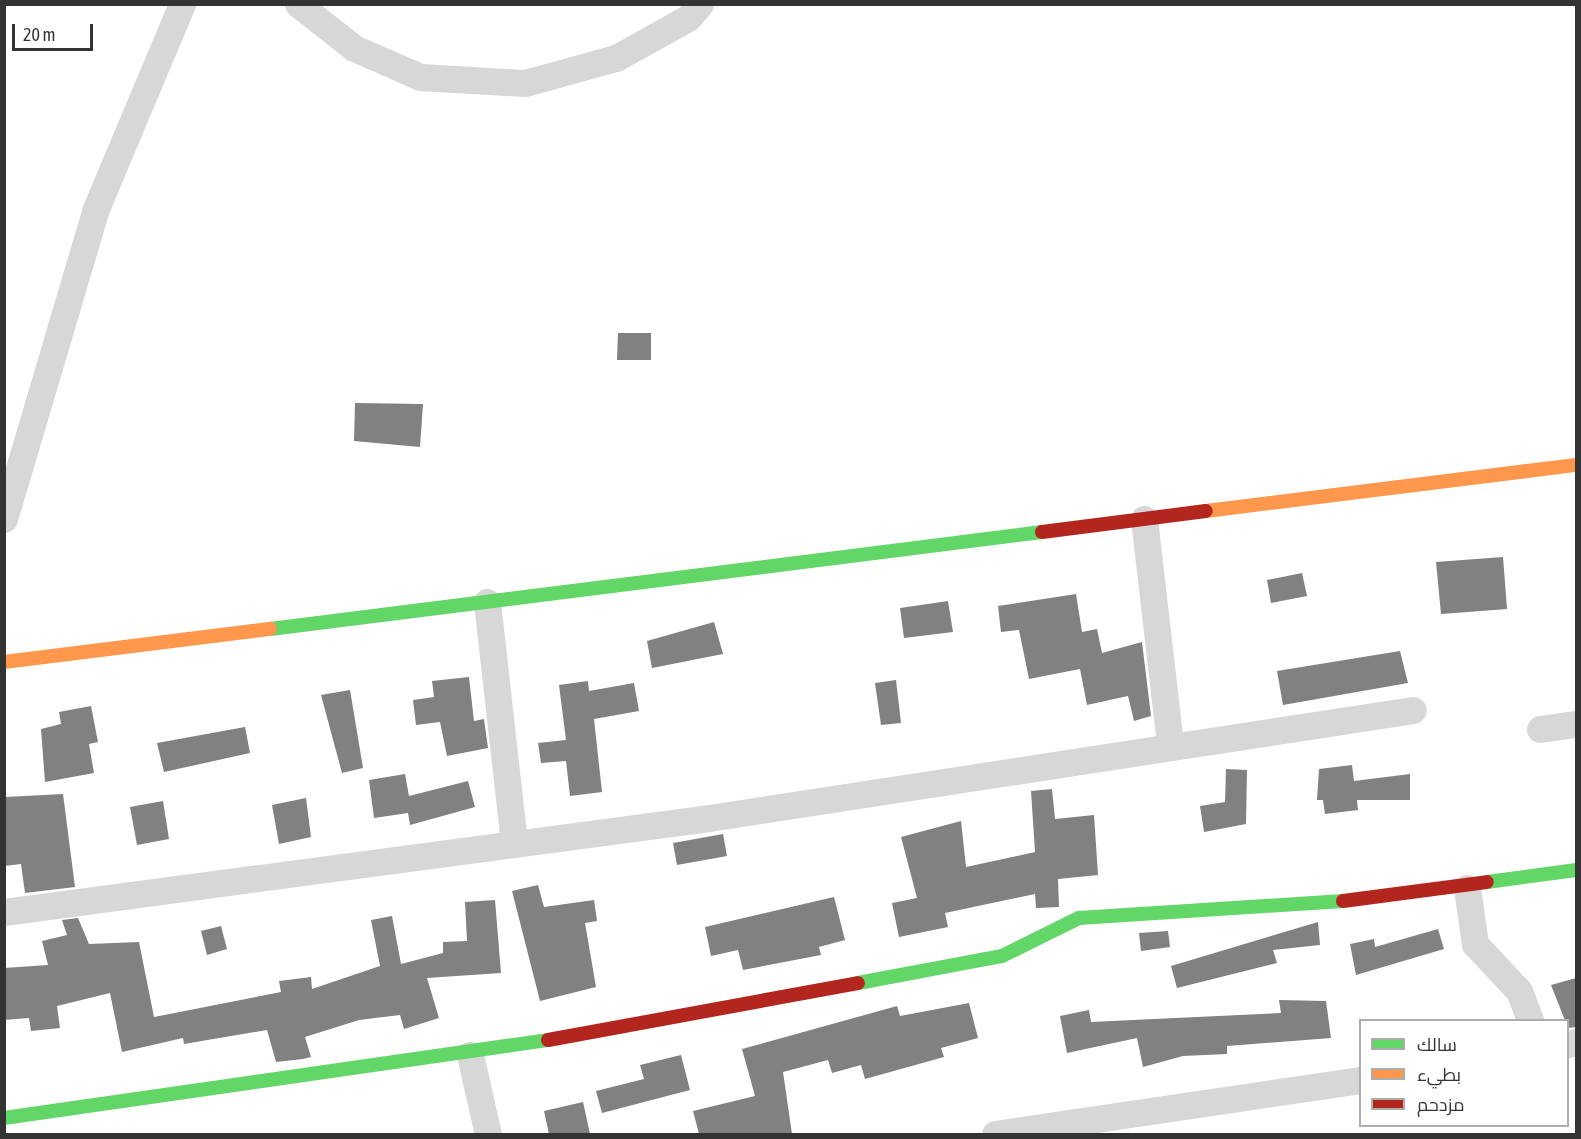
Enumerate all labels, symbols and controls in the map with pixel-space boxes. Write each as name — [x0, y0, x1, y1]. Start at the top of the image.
scale bar — [15, 12, 96, 50]
text: 20 m — [23, 24, 55, 45]
legend — [1359, 1019, 1569, 1127]
text: سالك — [1417, 1034, 1457, 1055]
text: بطيء — [1417, 1064, 1461, 1085]
text: مزدحم — [1417, 1094, 1465, 1115]

